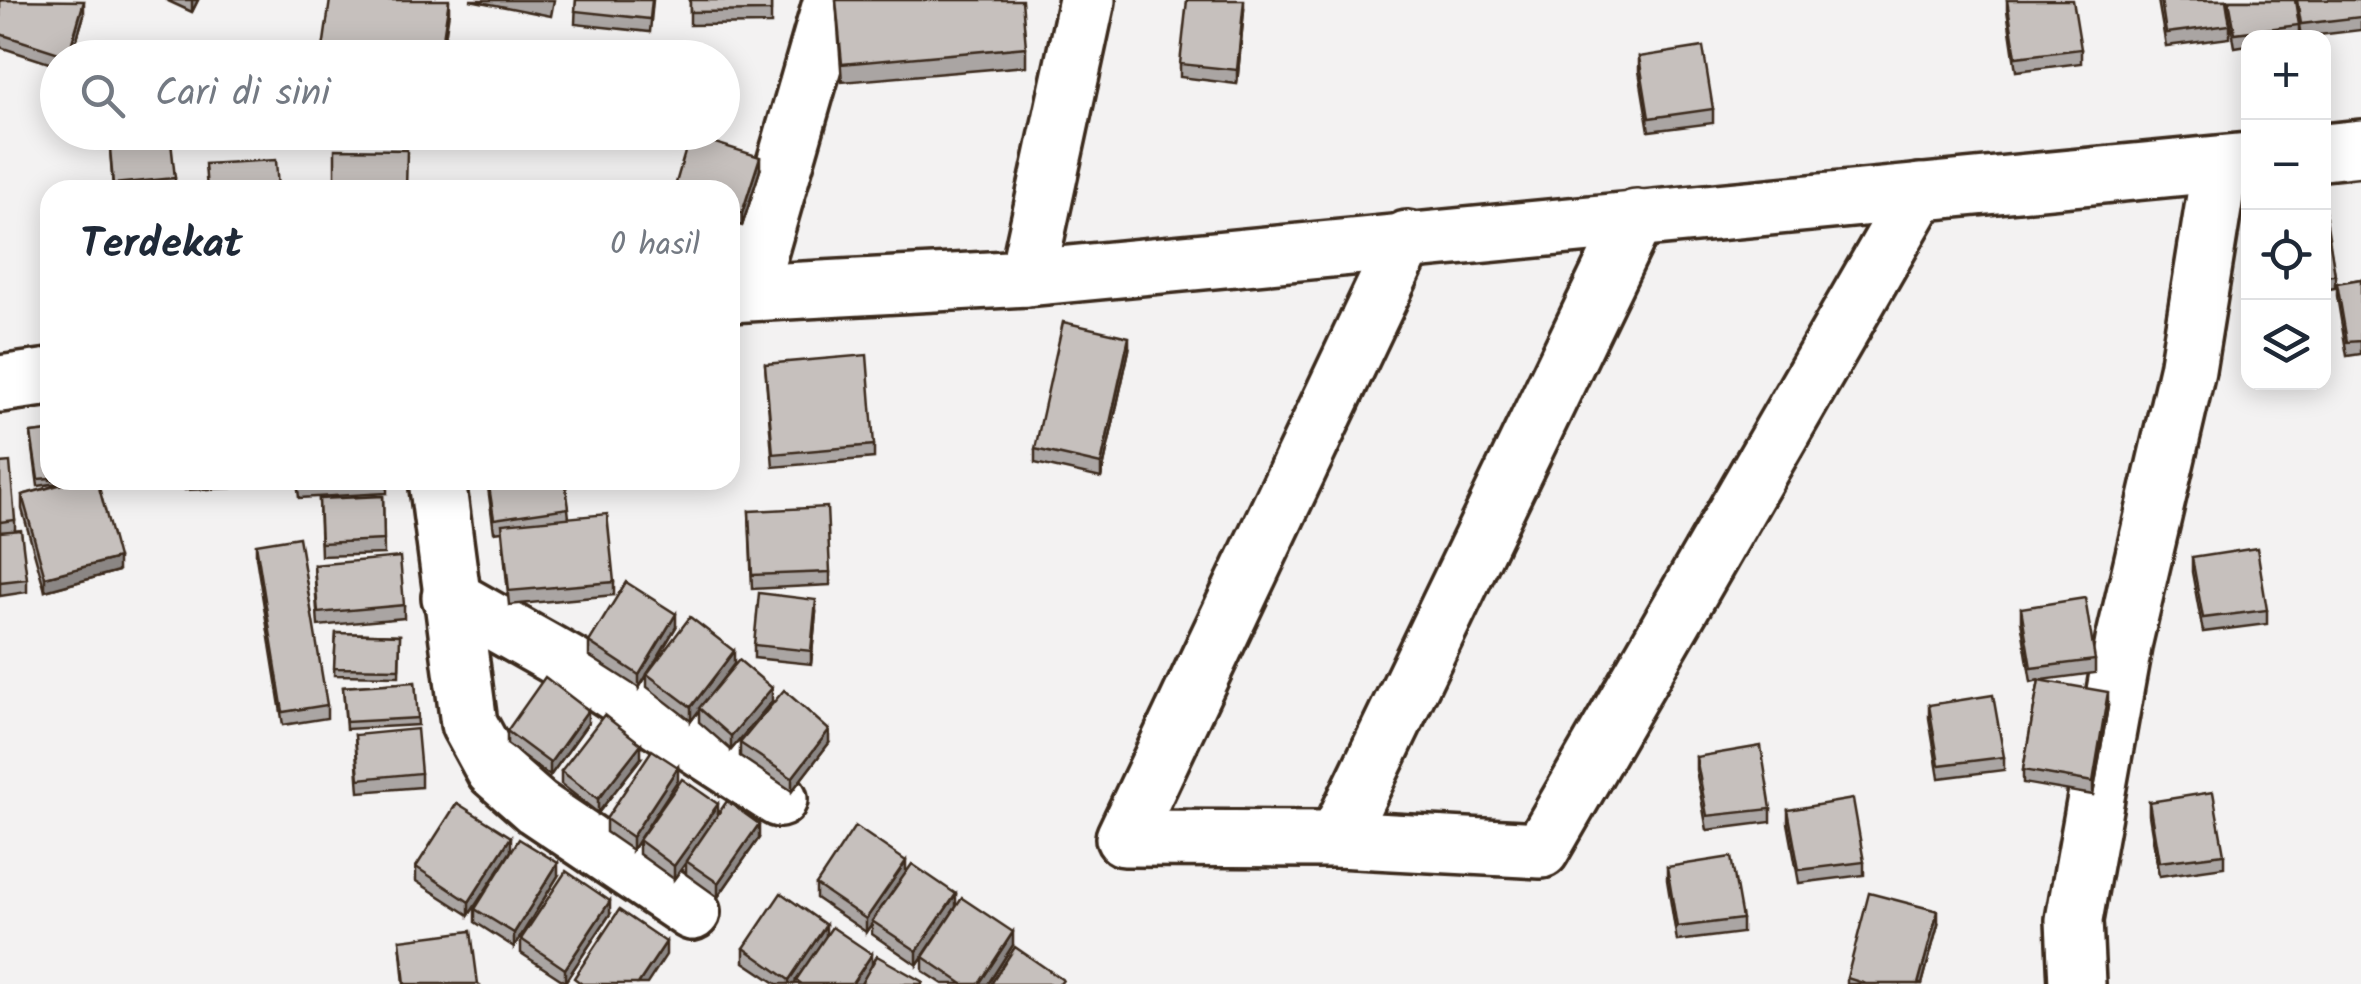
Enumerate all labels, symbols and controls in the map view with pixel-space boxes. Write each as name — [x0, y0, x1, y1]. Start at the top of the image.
map controls — [2241, 30, 2331, 390]
button: + — [2241, 30, 2331, 120]
search box — [40, 40, 740, 150]
text: Cari di sini — [155, 65, 330, 125]
icon: search — [75, 68, 130, 123]
button: − — [2241, 120, 2331, 210]
button: locate — [2241, 210, 2331, 300]
text: Terdekat — [80, 212, 243, 279]
text: 0 hasil — [610, 220, 700, 271]
button: layers — [2241, 300, 2331, 390]

